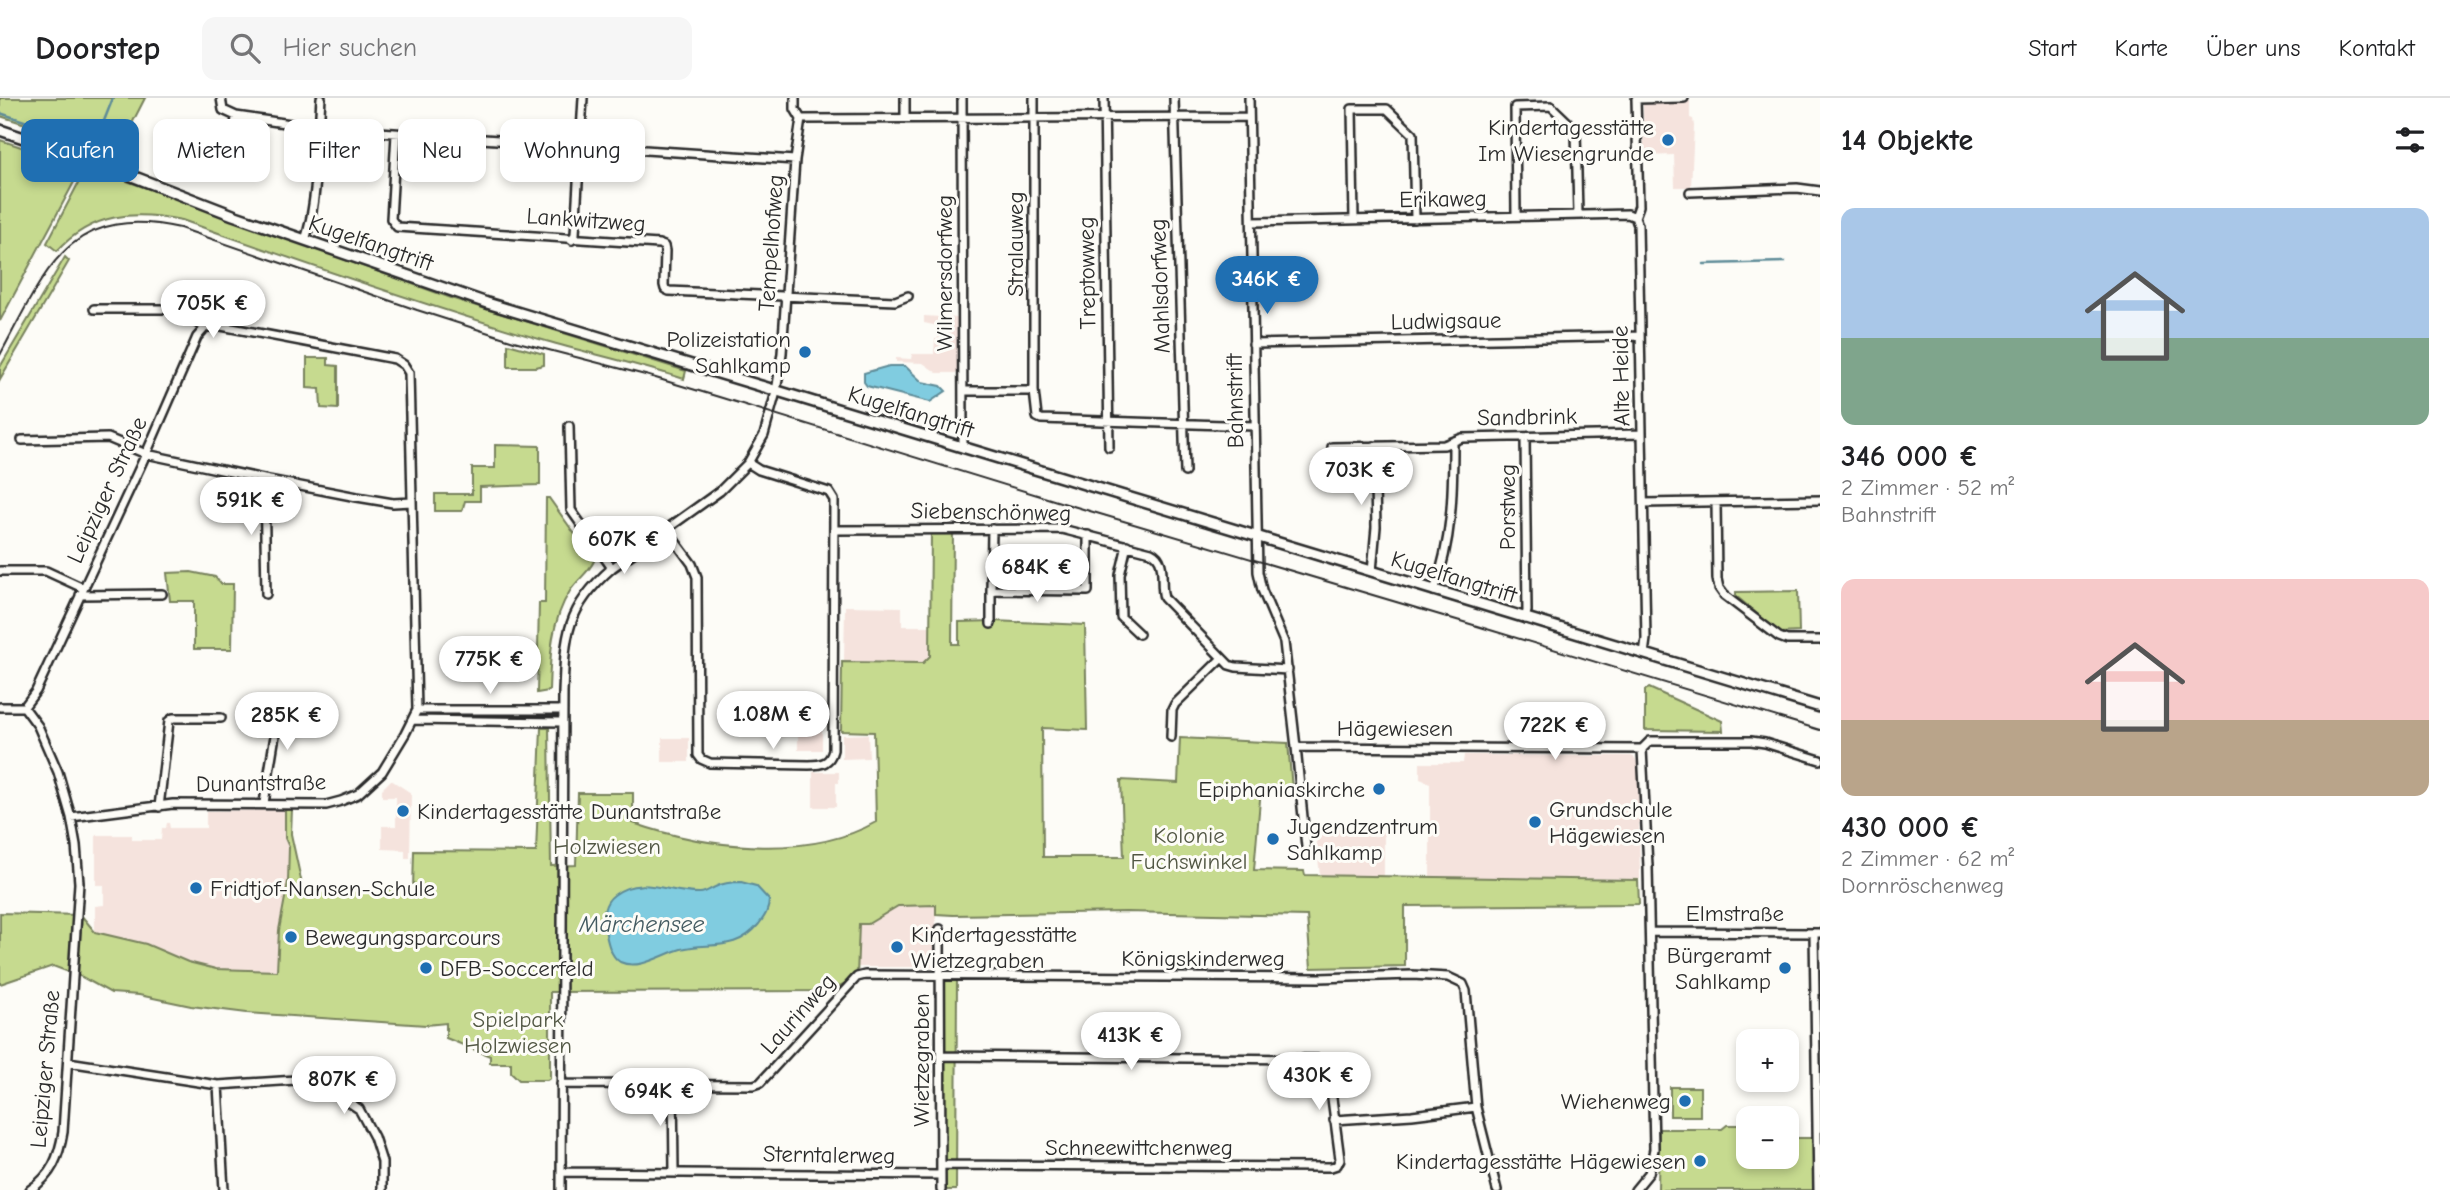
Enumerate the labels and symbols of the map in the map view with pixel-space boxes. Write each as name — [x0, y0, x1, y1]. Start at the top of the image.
place label: Kindertagesstätte Im Wiesengrunde — [1478, 114, 1654, 167]
marker: Kindertagesstätte Im Wiesengrunde — [1660, 132, 1676, 148]
street label: Tempelhofweg — [753, 174, 789, 312]
street label: Erikaweg — [1399, 185, 1487, 213]
street label: Stralauweg — [1002, 191, 1029, 297]
street label: Wilmersdorfweg — [931, 195, 958, 351]
street label: Lankwitzweg — [525, 202, 647, 238]
street label: Kugelfangtrift — [305, 209, 438, 277]
street label: Treptowweg — [1073, 216, 1101, 330]
street label: Mahlsdorfweg — [1144, 218, 1176, 354]
pin: 346K € — [1210, 256, 1324, 316]
pin: 705K € — [156, 280, 270, 340]
street label: Ludwigsaue — [1390, 307, 1502, 335]
street label: Alte Heide — [1607, 325, 1635, 427]
place label: Polizeistation Sahlkamp — [666, 326, 791, 379]
marker: Polizeistation Sahlkamp — [797, 344, 813, 360]
street label: Bahnstrift — [1221, 352, 1249, 449]
street label: Kugelfangtrift — [845, 380, 979, 444]
street label: Sandbrink — [1477, 403, 1577, 431]
street label: Leipziger Straße — [61, 412, 153, 568]
pin: 703K € — [1304, 448, 1418, 507]
street label: Porstweg — [1494, 464, 1521, 550]
pin: 591K € — [194, 478, 308, 537]
street label: Siebenschönweg — [910, 497, 1072, 527]
pin: 607K € — [567, 517, 681, 576]
pin: 684K € — [980, 545, 1094, 604]
street label: Kugelfangtrift — [1388, 545, 1522, 609]
pin: 775K € — [433, 636, 547, 696]
pin: 285K € — [230, 692, 344, 752]
pin: 1.08M € — [708, 692, 838, 751]
pin: 722K € — [1498, 702, 1612, 762]
street label: Hägewiesen — [1337, 715, 1453, 742]
street label: Dunantstraße — [196, 768, 326, 798]
place label: Epiphaniaskirche — [1198, 776, 1365, 803]
marker: Epiphaniaskirche — [1371, 781, 1387, 797]
place label: Grundschule Hägewiesen — [1549, 796, 1673, 849]
place label: Kindertagesstätte Dunantstraße — [417, 798, 721, 825]
marker: Kindertagesstätte Dunantstraße — [395, 803, 411, 819]
place label: Jugendzentrum Sahlkamp — [1287, 813, 1438, 866]
marker: Grundschule Hägewiesen — [1527, 814, 1543, 830]
park label: Kolonie Fuchswinkel — [1131, 822, 1247, 875]
marker: Jugendzentrum Sahlkamp — [1265, 831, 1281, 847]
park label: Holzwiesen — [553, 833, 661, 860]
place label: Fridtjof-Nansen-Schule — [210, 875, 435, 902]
marker: Fridtjof-Nansen-Schule — [188, 880, 204, 896]
street label: Elmstraße — [1686, 900, 1784, 927]
water label: Märchensee — [578, 910, 705, 938]
place label: Kindertagesstätte Wietzegraben — [911, 921, 1077, 974]
place label: Bewegungsparcours — [305, 924, 500, 951]
marker: Bewegungsparcours — [283, 929, 299, 945]
marker: Kindertagesstätte Wietzegraben — [889, 939, 905, 955]
place label: Bürgeramt Sahlkamp — [1667, 942, 1772, 995]
street label: Königskinderweg — [1121, 945, 1285, 972]
place label: DFB-Soccerfeld — [440, 955, 594, 982]
marker: DFB-Soccerfeld — [418, 960, 434, 976]
marker: Bürgeramt Sahlkamp — [1777, 960, 1793, 976]
street label: Laurinweg — [755, 968, 841, 1060]
street label: Leipziger Straße — [25, 989, 65, 1149]
street label: Wietzegraben — [908, 993, 935, 1127]
park label: Spielpark Holzwiesen — [464, 1006, 572, 1059]
pin: 413K € — [1074, 1012, 1188, 1072]
pin: 430K € — [1262, 1052, 1376, 1112]
pin: 807K € — [287, 1056, 401, 1116]
pin: 694K € — [603, 1068, 717, 1128]
place label: Wiehenweg — [1561, 1088, 1671, 1115]
marker: Wiehenweg — [1677, 1093, 1693, 1109]
street label: Schneewittchenweg — [1045, 1134, 1233, 1161]
street label: Sterntalerweg — [763, 1140, 895, 1170]
place label: Kindertagesstätte Hägewiesen — [1396, 1148, 1686, 1175]
marker: Kindertagesstätte Hägewiesen — [1692, 1153, 1708, 1169]

